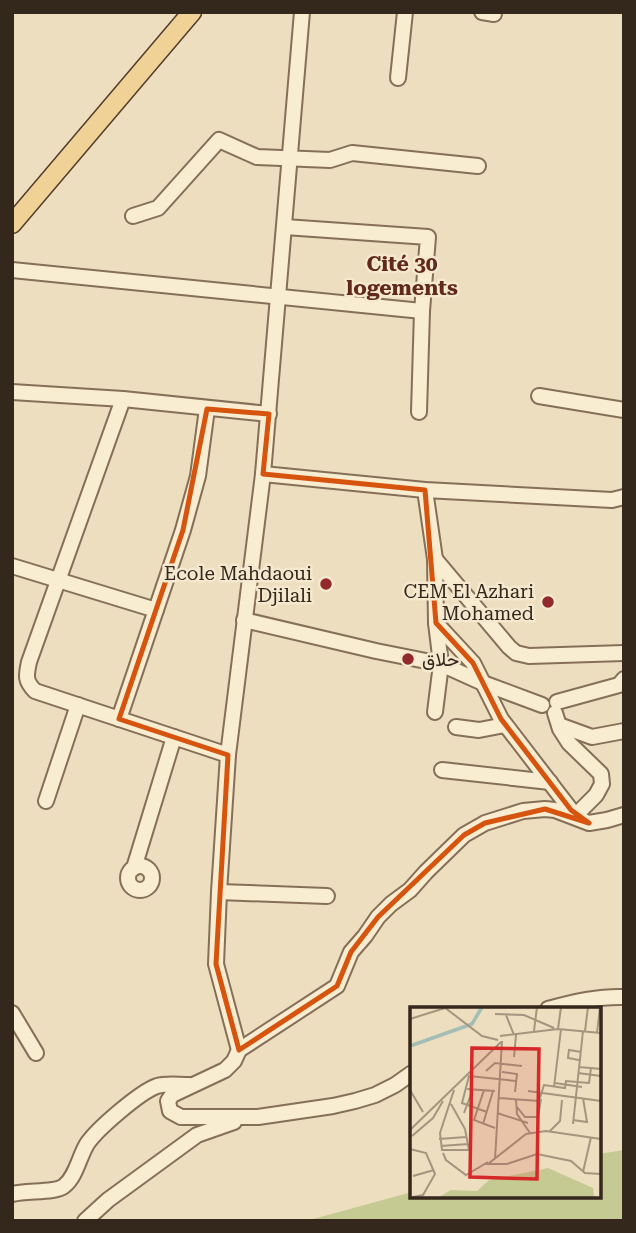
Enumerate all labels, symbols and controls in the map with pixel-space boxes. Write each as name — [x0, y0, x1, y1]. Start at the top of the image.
district label: Cité 30 logements — [346, 252, 458, 300]
place label: Ecole Mahdaoui Djilali — [164, 562, 312, 607]
marker: Ecole Mahdaoui Djilali — [318, 576, 334, 592]
place label: CEM El Azhari Mohamed — [404, 580, 534, 625]
marker: CEM El Azhari Mohamed — [540, 594, 556, 610]
place label: حلاق — [422, 648, 459, 671]
marker: حلاق — [400, 651, 416, 667]
inset map — [410, 1007, 601, 1198]

